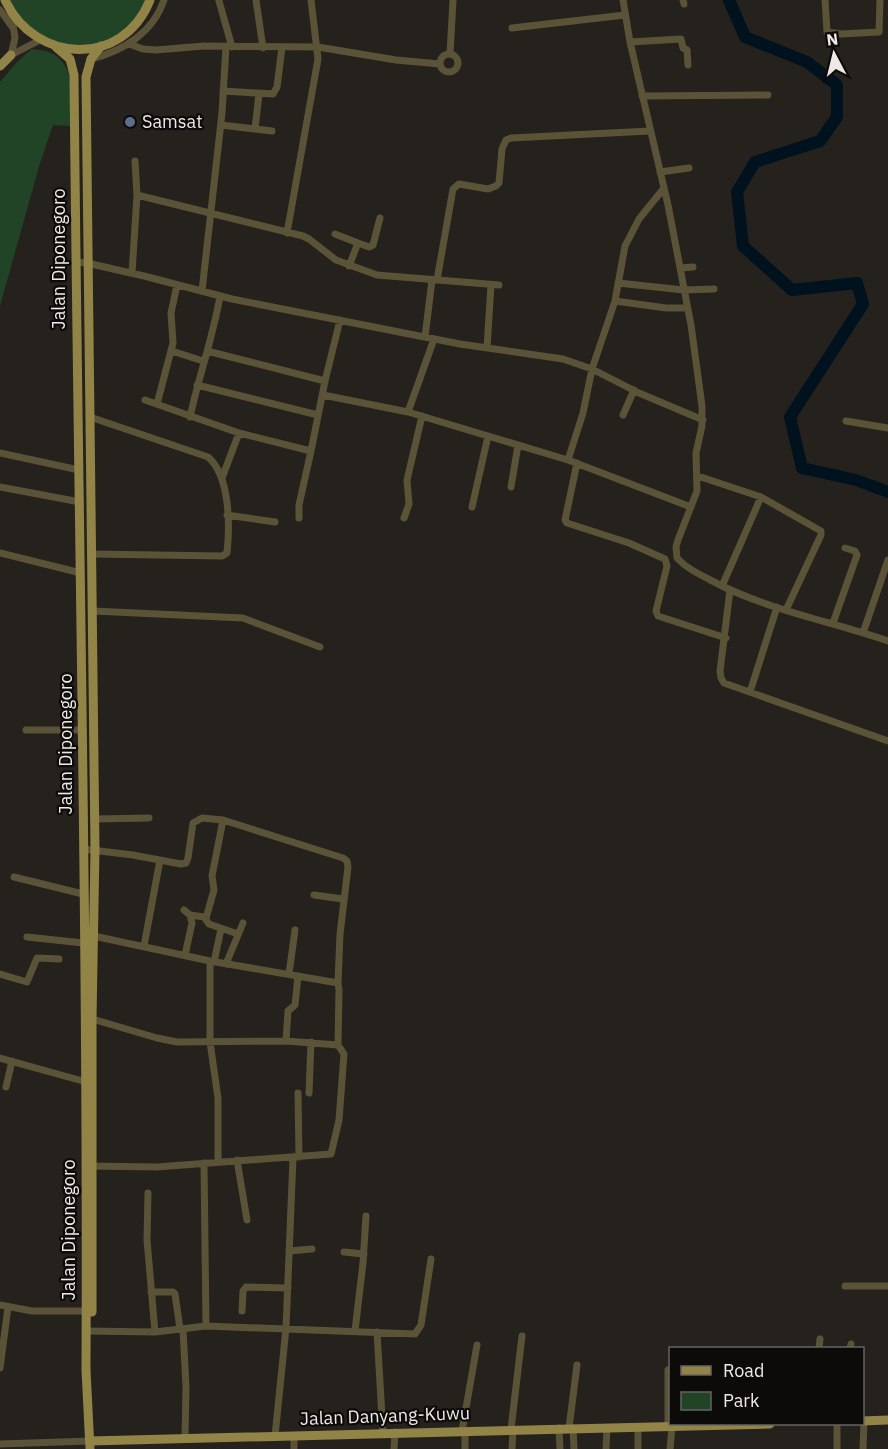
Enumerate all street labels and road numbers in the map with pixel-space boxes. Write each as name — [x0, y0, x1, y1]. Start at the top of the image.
street label: Jalan Diponegoro — [47, 188, 70, 330]
street label: Jalan Diponegoro — [54, 673, 77, 815]
street label: Jalan Diponegoro — [57, 1159, 80, 1301]
street label: Jalan Danyang-Kuwu — [299, 1401, 470, 1430]

